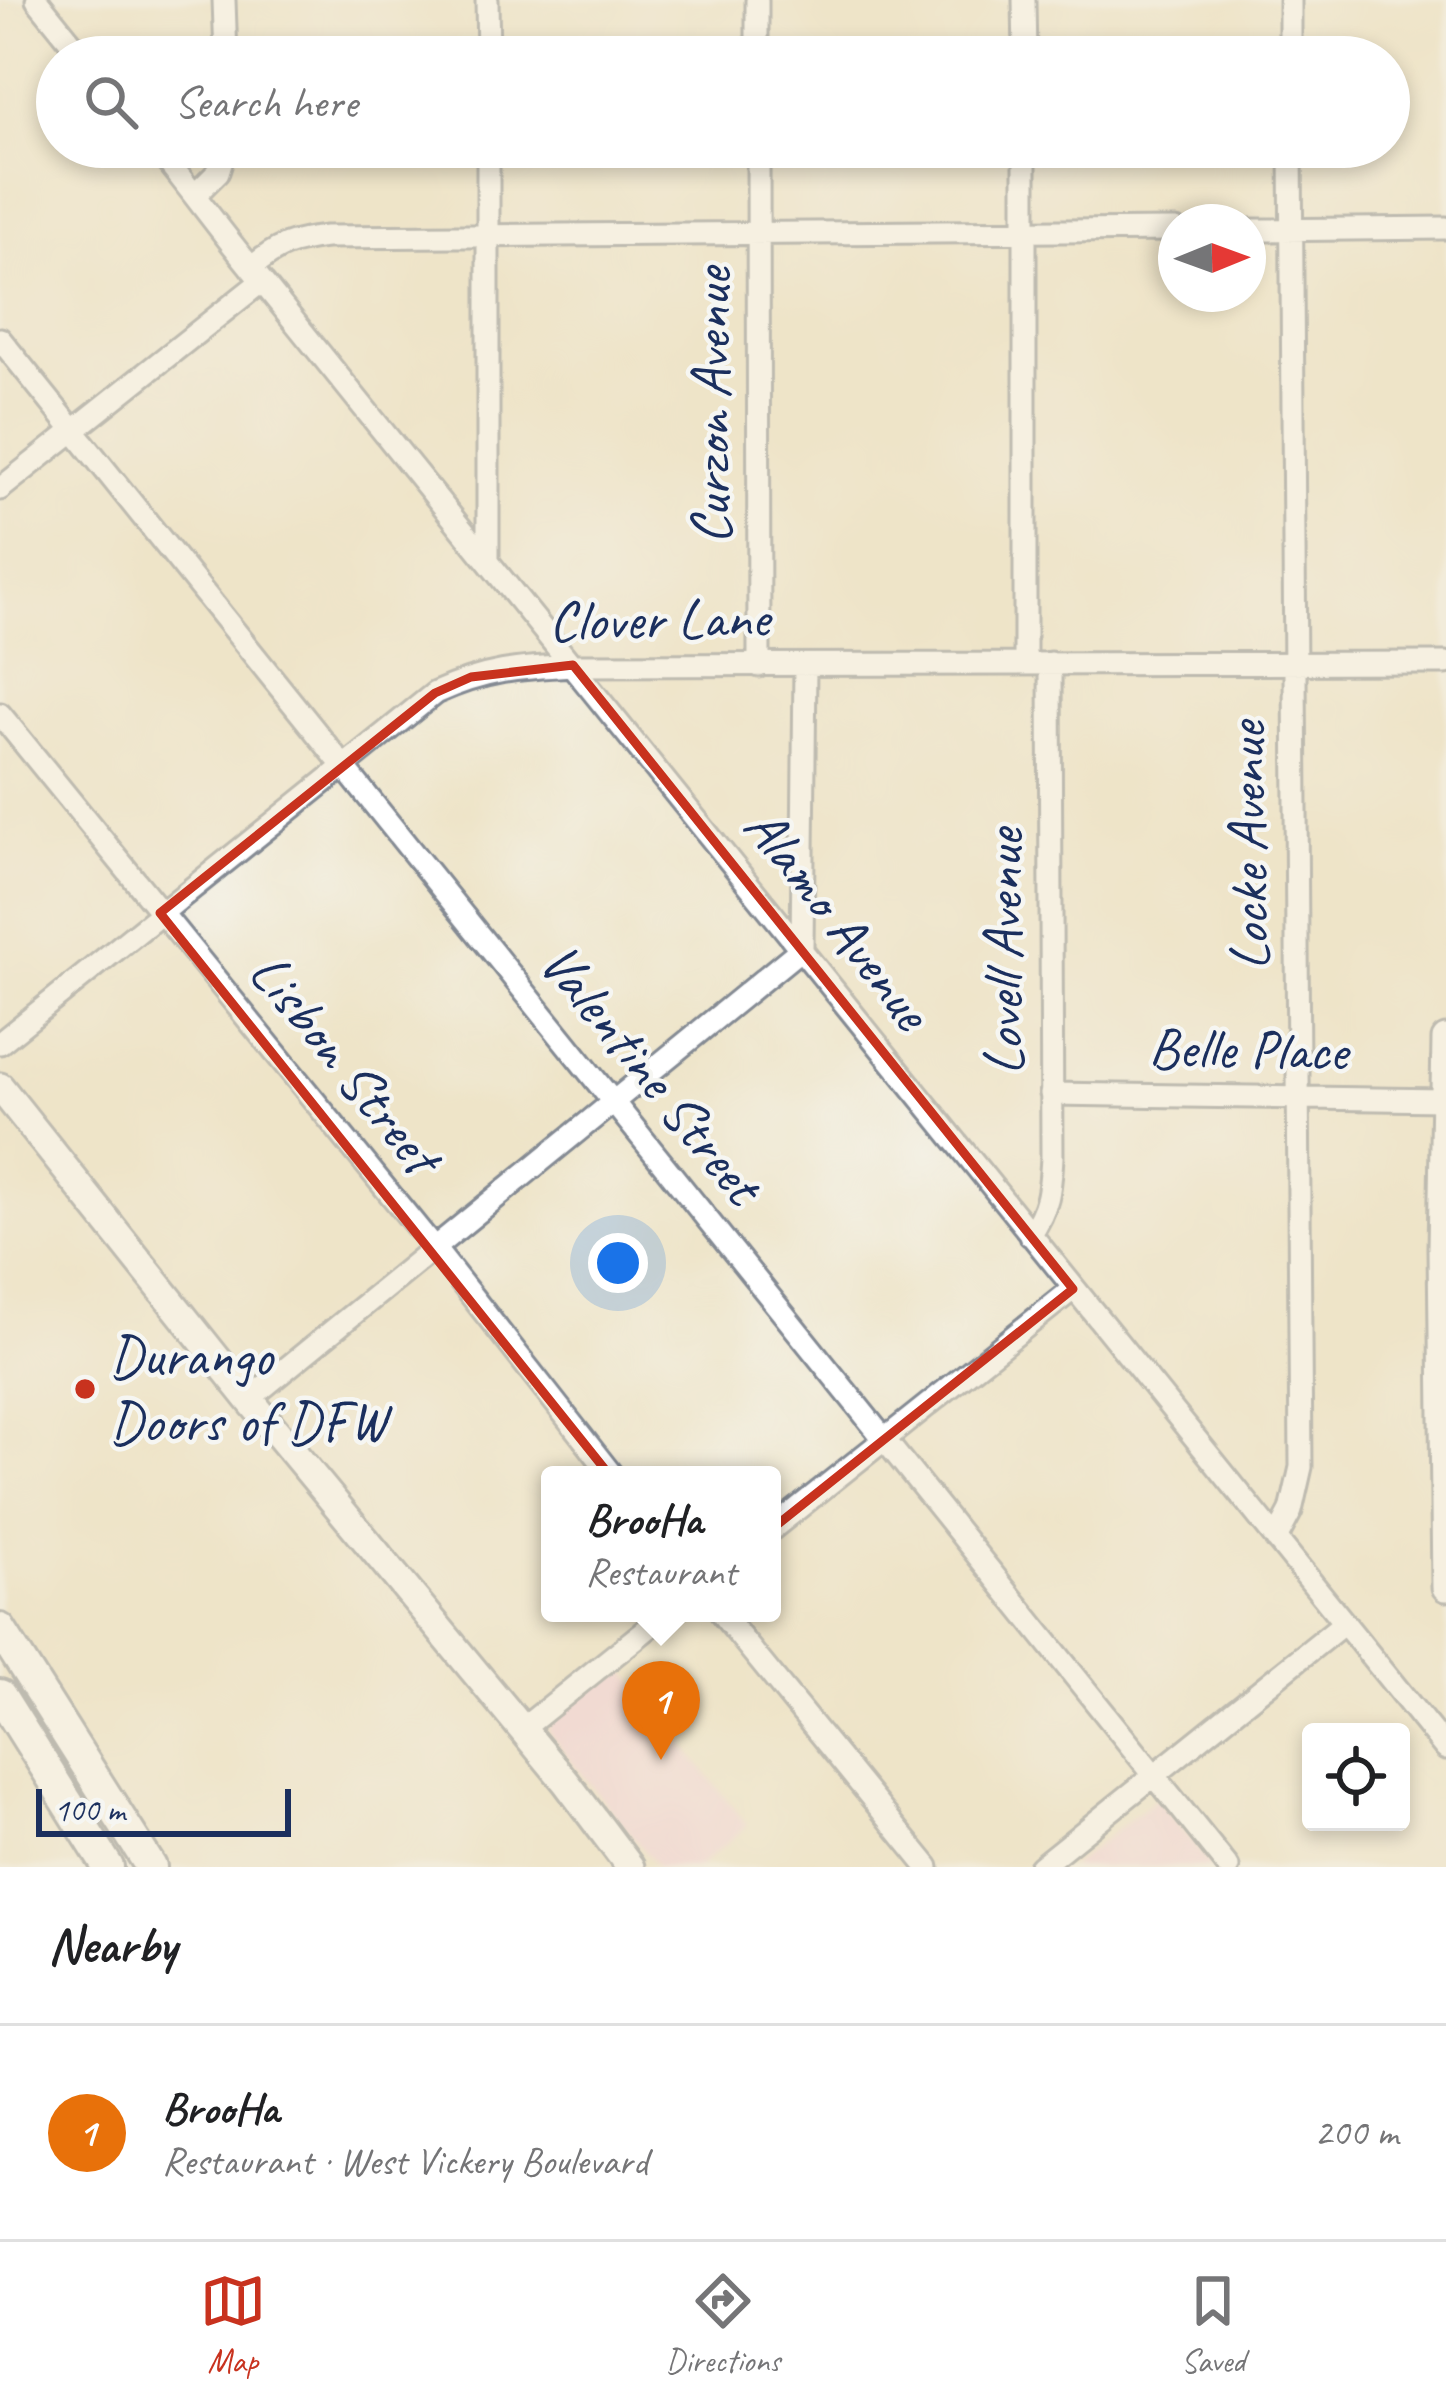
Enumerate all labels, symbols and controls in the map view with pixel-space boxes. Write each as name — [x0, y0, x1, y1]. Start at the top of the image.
search box — [36, 36, 1410, 168]
icon: search — [78, 69, 144, 135]
text: Search here — [174, 74, 357, 131]
north arrow — [1158, 204, 1266, 312]
street label: Curzon Avenue — [675, 264, 747, 544]
street label: Clover Lane — [548, 581, 773, 657]
street label: Locke Avenue — [1209, 718, 1285, 971]
street label: Alamo Avenue — [729, 792, 949, 1046]
street label: Lovell Avenue — [967, 825, 1039, 1075]
street label: Valentine Street — [524, 928, 781, 1222]
street label: Lisbon Street — [234, 938, 460, 1194]
street label: Belle Place — [1148, 1011, 1352, 1087]
your location — [588, 1233, 648, 1293]
place label: Durango Doors of DFW — [109, 1320, 393, 1458]
marker: Durango Doors of DFW — [72, 1376, 98, 1402]
popup — [541, 1466, 781, 1622]
text: BrooHa — [585, 1491, 702, 1548]
text: Restaurant — [585, 1548, 737, 1597]
pin: 1 — [622, 1661, 700, 1760]
map controls — [1302, 1723, 1410, 1831]
button: locate — [1302, 1723, 1410, 1831]
scale bar — [36, 1783, 291, 1836]
text: 100 m — [54, 1789, 125, 1831]
text: Nearby — [48, 1913, 176, 1977]
text: BrooHa — [162, 2080, 279, 2137]
text: 1 — [78, 2108, 96, 2157]
text: 200 m — [1314, 2108, 1398, 2157]
text: Restaurant · West Vickery Boulevard — [162, 2137, 648, 2186]
tab: Map — [200, 2268, 266, 2382]
tab: Directions — [666, 2268, 780, 2382]
tab: Saved — [1180, 2268, 1246, 2382]

